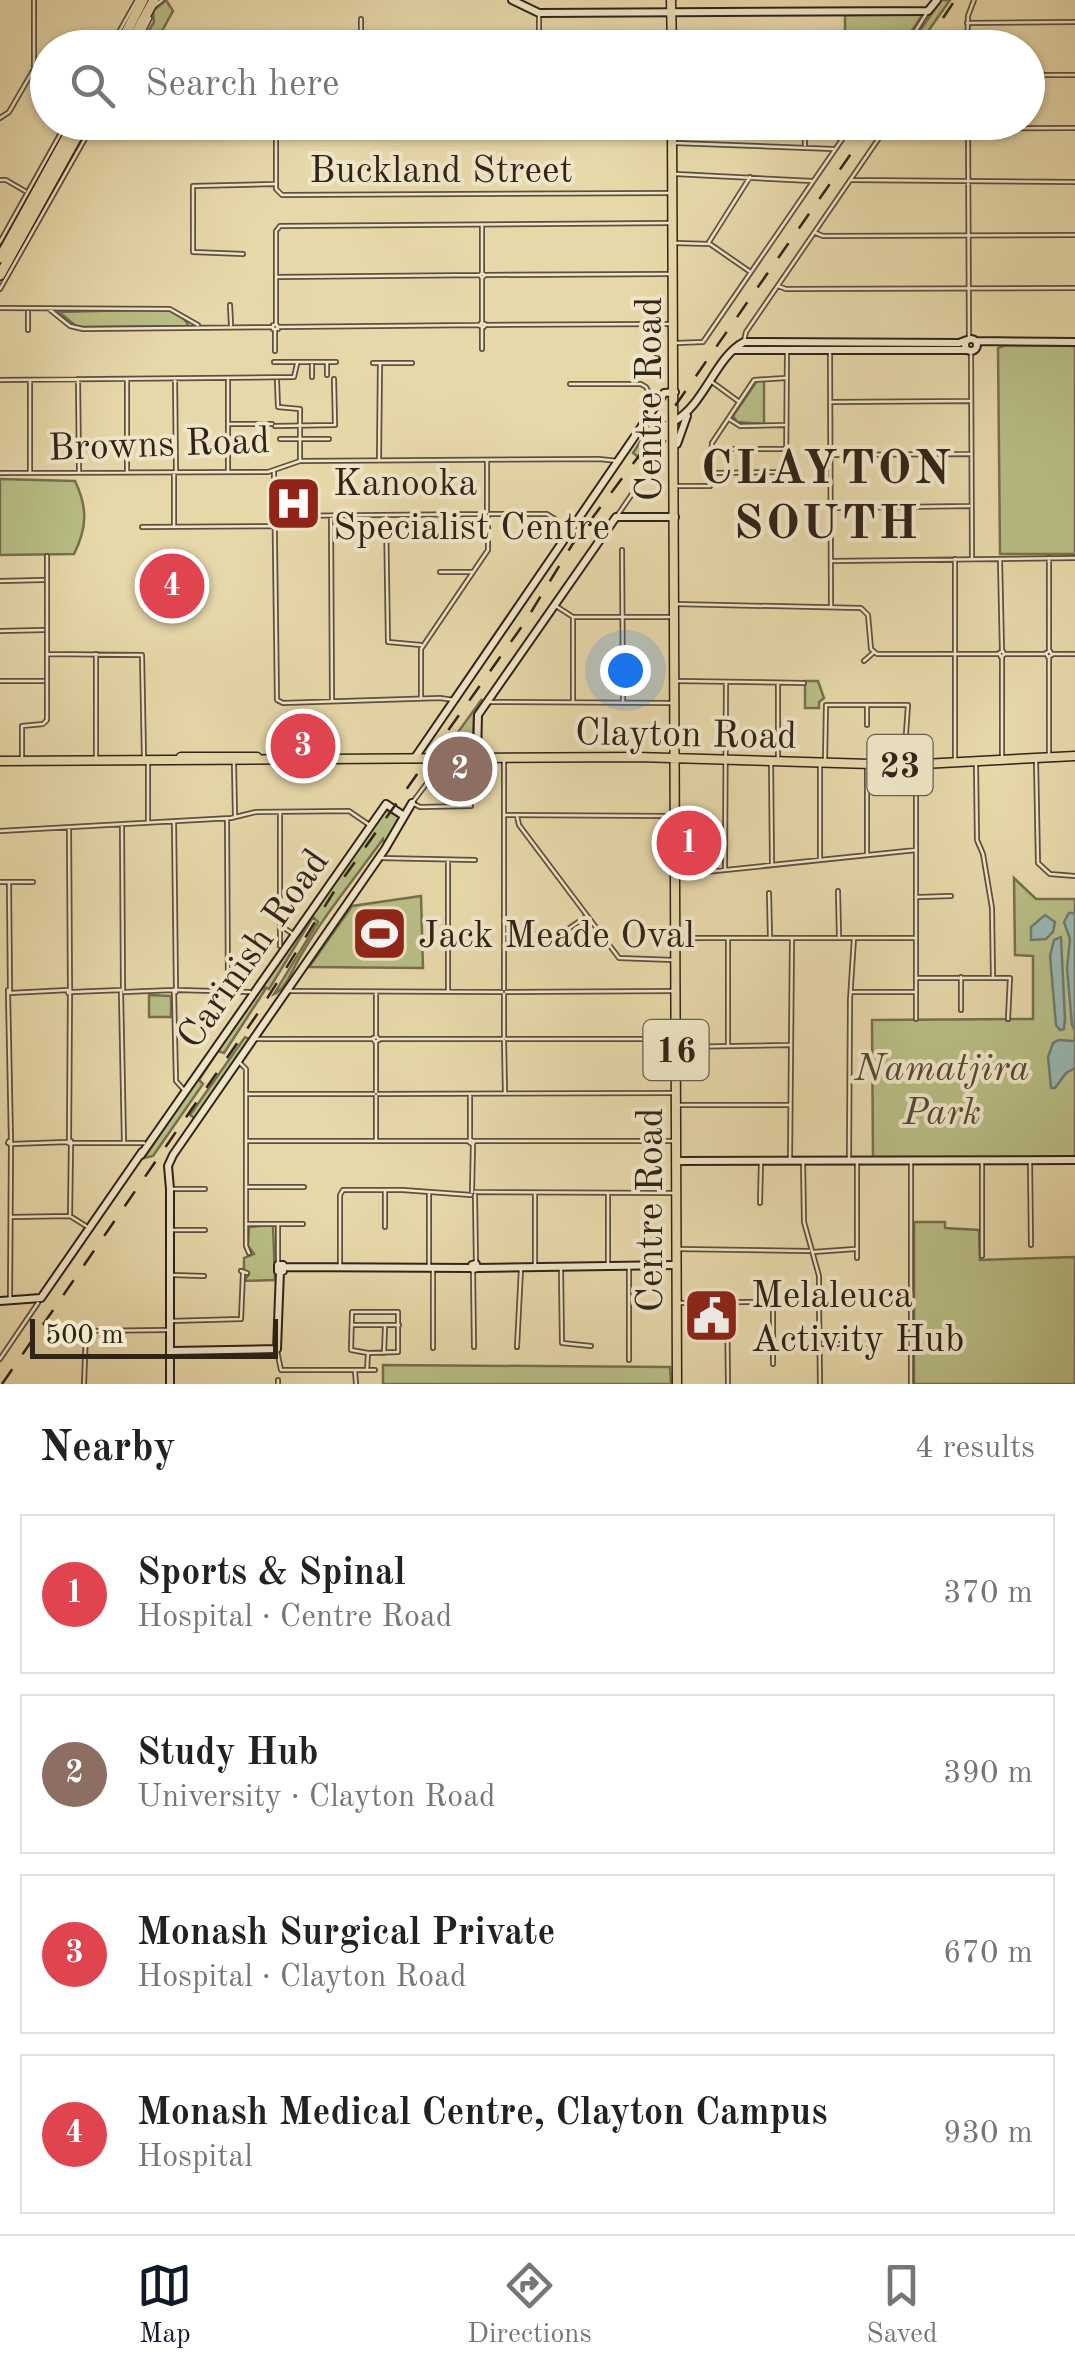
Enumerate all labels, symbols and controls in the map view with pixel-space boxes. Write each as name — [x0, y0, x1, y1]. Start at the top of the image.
search box — [30, 30, 1045, 140]
icon: search — [65, 58, 120, 113]
text: Search here — [145, 66, 340, 104]
street label: Buckland Street — [309, 153, 573, 191]
street label: Centre Road — [632, 296, 670, 502]
street label: Browns Road — [48, 423, 271, 469]
district label: CLAYTON SOUTH — [701, 446, 953, 549]
place label: Kanooka Specialist Centre — [333, 466, 610, 548]
hospital icon: Kanooka Specialist Centre — [264, 474, 324, 534]
pin: 4 — [140, 548, 204, 624]
your location — [600, 645, 651, 696]
pin: 3 — [270, 708, 336, 784]
street label: Clayton Road — [575, 715, 797, 757]
pin: 2 — [428, 732, 492, 806]
road number: 23 — [868, 735, 932, 795]
pin: 1 — [656, 806, 722, 880]
street label: Carinish Road — [172, 843, 337, 1056]
sports icon: Jack Meade Oval — [349, 904, 409, 964]
place label: Jack Meade Oval — [418, 918, 695, 956]
road number: 16 — [644, 1020, 708, 1080]
park label: Namatjira Park — [853, 1051, 1030, 1133]
street label: Centre Road — [633, 1107, 671, 1313]
place label: Melaleuca Activity Hub — [751, 1278, 964, 1360]
public building icon: Melaleuca Activity Hub — [682, 1286, 742, 1346]
scale bar — [30, 1314, 278, 1358]
text: 500 m — [45, 1322, 124, 1350]
text: Nearby — [40, 1428, 176, 1470]
text: 4 results — [915, 1433, 1035, 1465]
text: Sports & Spinal — [137, 1555, 406, 1593]
text: 1 — [65, 1578, 84, 1610]
text: 370 m — [943, 1578, 1033, 1610]
text: Hospital · Centre Road — [137, 1602, 452, 1634]
text: Study Hub — [137, 1735, 319, 1773]
text: 2 — [65, 1758, 84, 1790]
text: 390 m — [943, 1758, 1033, 1790]
text: University · Clayton Road — [137, 1782, 496, 1814]
text: Monash Surgical Private — [137, 1915, 555, 1953]
text: 3 — [65, 1938, 84, 1970]
text: 670 m — [943, 1938, 1033, 1970]
text: Hospital · Clayton Road — [137, 1962, 467, 1994]
text: Monash Medical Centre, Clayton Campus — [137, 2095, 828, 2133]
text: 4 — [65, 2118, 84, 2150]
text: 930 m — [943, 2118, 1033, 2150]
text: Hospital — [137, 2142, 253, 2174]
tab: Map — [137, 2258, 192, 2353]
tab: Directions — [467, 2258, 592, 2353]
tab: Saved — [866, 2258, 938, 2353]

